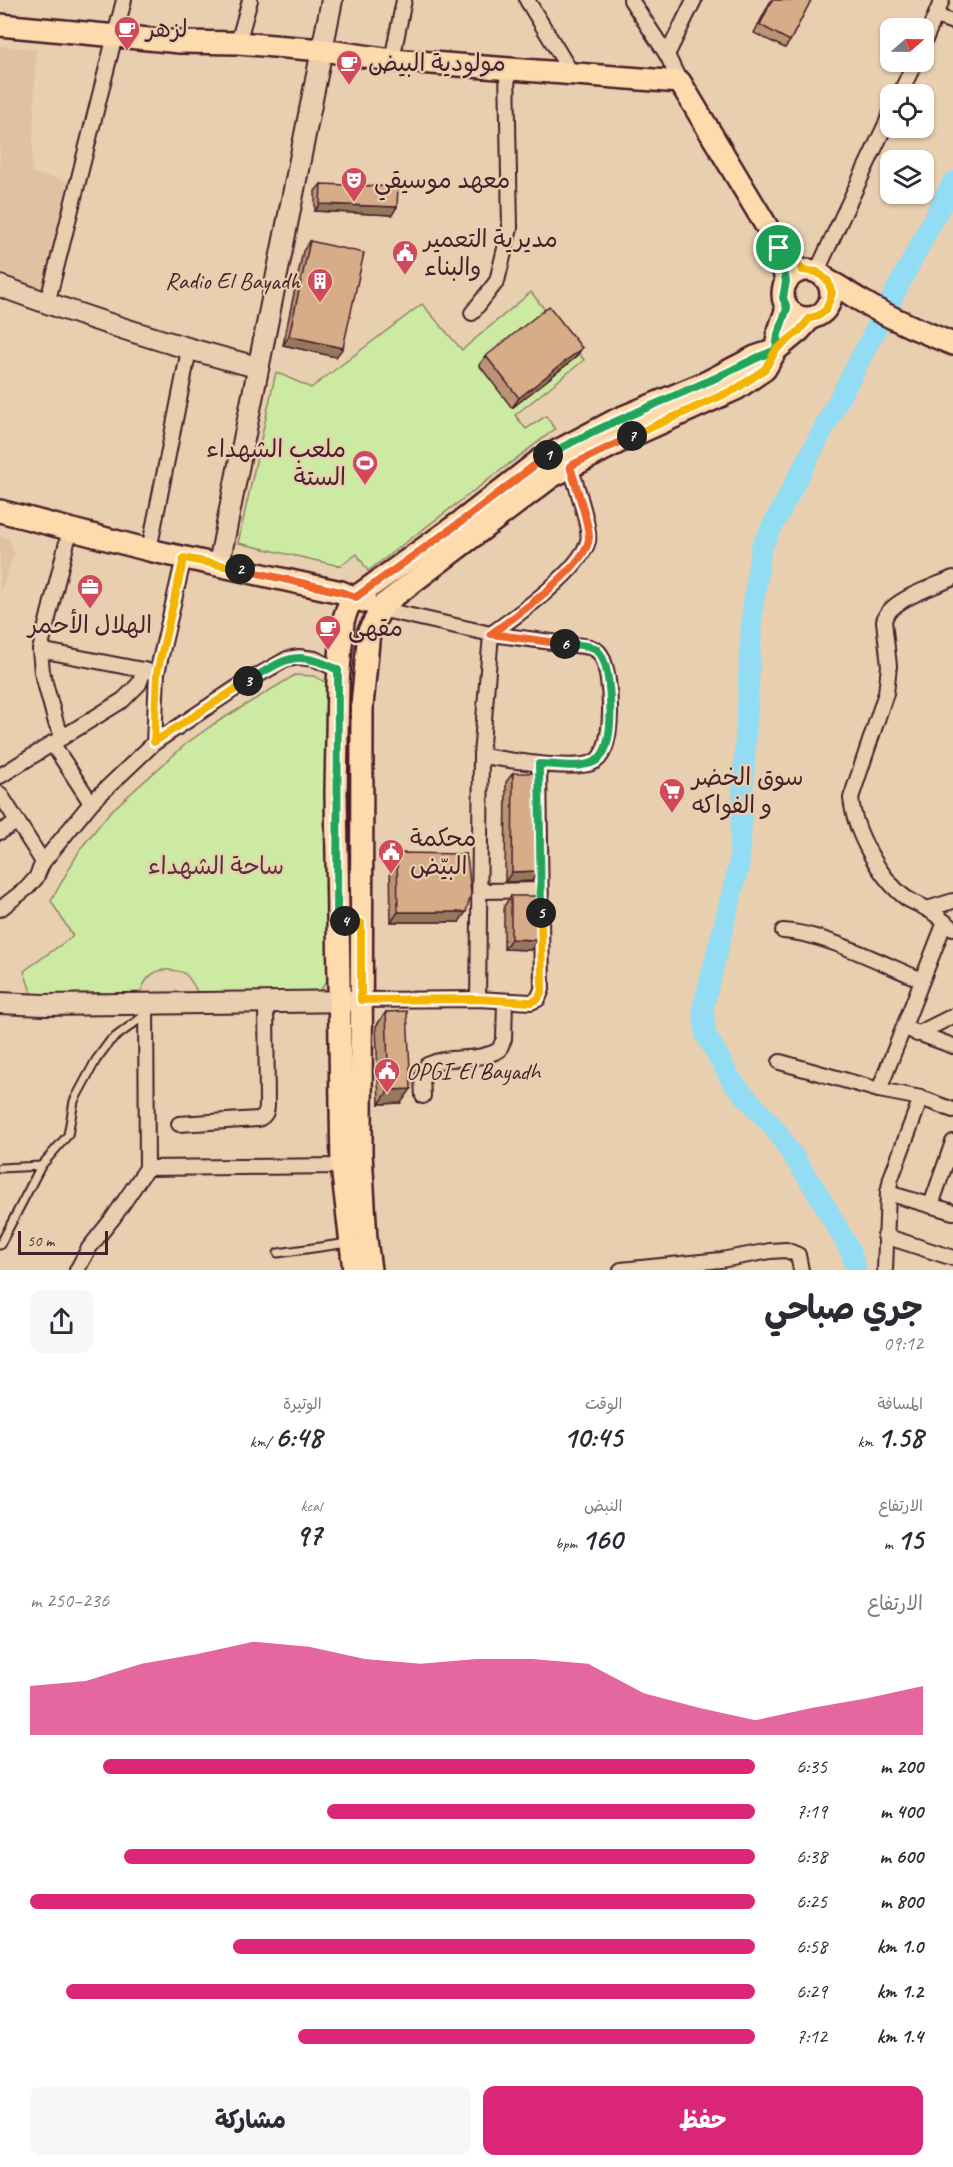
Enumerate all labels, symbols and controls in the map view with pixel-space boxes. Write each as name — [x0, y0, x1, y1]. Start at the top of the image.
cafe icon: لزهر — [112, 14, 142, 52]
place label: لزهر — [144, 14, 188, 44]
north arrow — [880, 18, 934, 72]
map controls — [880, 18, 934, 204]
cafe icon: مولودية البيض — [334, 48, 364, 86]
place label: مولودية البيض — [368, 48, 506, 79]
button: locate — [880, 84, 934, 138]
button: layers — [880, 150, 934, 204]
theatre icon: معهد موسيقي — [339, 165, 369, 203]
place label: معهد موسيقي — [374, 165, 510, 201]
pin — [753, 222, 804, 273]
place label: مديرية التعمير والبناء — [422, 224, 558, 282]
icon: arrive — [762, 231, 795, 264]
public building icon: مديرية التعمير والبناء — [390, 238, 420, 276]
place label: Radio El Bayadh — [165, 266, 301, 296]
building icon: Radio El Bayadh — [305, 266, 335, 304]
pin: 7 — [617, 421, 647, 451]
text: 7 — [628, 426, 636, 446]
place label: ملعب الشهداء الستة — [206, 434, 346, 492]
pin: 1 — [533, 440, 563, 470]
text: 1 — [544, 445, 552, 465]
sports icon: ملعب الشهداء الستة — [350, 448, 380, 486]
pin: 2 — [225, 554, 255, 584]
text: 2 — [236, 559, 244, 579]
office icon: الهلال الأحمر — [75, 572, 105, 610]
place label: الهلال الأحمر — [26, 608, 152, 640]
cafe icon: مقهى — [313, 613, 343, 651]
place label: مقهى — [348, 613, 403, 643]
pin: 6 — [550, 629, 580, 659]
text: 6 — [561, 634, 569, 654]
pin: 3 — [233, 666, 263, 696]
text: 3 — [244, 671, 252, 691]
place label: سوق الخضر و الفواكه — [690, 762, 804, 820]
supermarket icon: سوق الخضر و الفواكه — [657, 776, 687, 814]
place label: محكمة البيّض — [410, 823, 476, 881]
public building icon: محكمة البيّض — [376, 837, 406, 875]
park label: ساحة الشهداء — [148, 851, 284, 881]
pin: 5 — [526, 898, 556, 928]
text: 5 — [538, 903, 544, 923]
pin: 4 — [330, 906, 360, 936]
text: 4 — [341, 911, 349, 931]
public building icon: OPGI El Bayadh — [372, 1056, 402, 1094]
place label: OPGI El Bayadh — [406, 1056, 542, 1086]
scale bar — [18, 1228, 108, 1256]
text: 50 m — [27, 1231, 54, 1251]
text: جري صباحي — [764, 1287, 923, 1329]
button: share — [30, 1290, 93, 1353]
text: 09:12 — [883, 1331, 923, 1356]
text: الوتيرة — [283, 1394, 322, 1414]
text: الوقت — [585, 1394, 622, 1414]
text: المسافة — [877, 1394, 923, 1414]
text: 6:48 — [275, 1418, 322, 1456]
text: 10:45 — [563, 1418, 622, 1456]
text: 1.58 — [877, 1418, 923, 1456]
text: /km — [250, 1432, 275, 1452]
text: km — [858, 1432, 877, 1452]
text: kcal — [301, 1496, 322, 1516]
text: النبض — [584, 1496, 622, 1516]
text: الارتفاع — [878, 1496, 923, 1516]
text: 97 — [295, 1516, 322, 1554]
text: 160 — [581, 1520, 622, 1558]
text: 15 — [896, 1520, 923, 1558]
text: bpm — [555, 1534, 581, 1554]
text: m — [884, 1534, 896, 1554]
text: 236–250 m — [30, 1588, 109, 1613]
text: الارتفاع — [867, 1591, 923, 1616]
text: 6:35 — [796, 1754, 827, 1779]
text: 200 m — [880, 1754, 923, 1779]
text: 7:19 — [796, 1799, 827, 1824]
text: 400 m — [880, 1799, 923, 1824]
text: 6:38 — [796, 1844, 827, 1869]
text: 600 m — [879, 1844, 923, 1869]
text: 6:25 — [796, 1889, 827, 1914]
text: 800 m — [880, 1889, 923, 1914]
text: 6:58 — [796, 1934, 827, 1959]
text: 1.0 km — [876, 1934, 923, 1959]
text: 6:29 — [796, 1979, 827, 2004]
text: 1.2 km — [876, 1979, 923, 2004]
text: 7:12 — [796, 2024, 827, 2049]
text: 1.4 km — [876, 2024, 923, 2049]
button: مشاركة — [30, 2086, 471, 2155]
button: حفظ — [483, 2086, 923, 2155]

